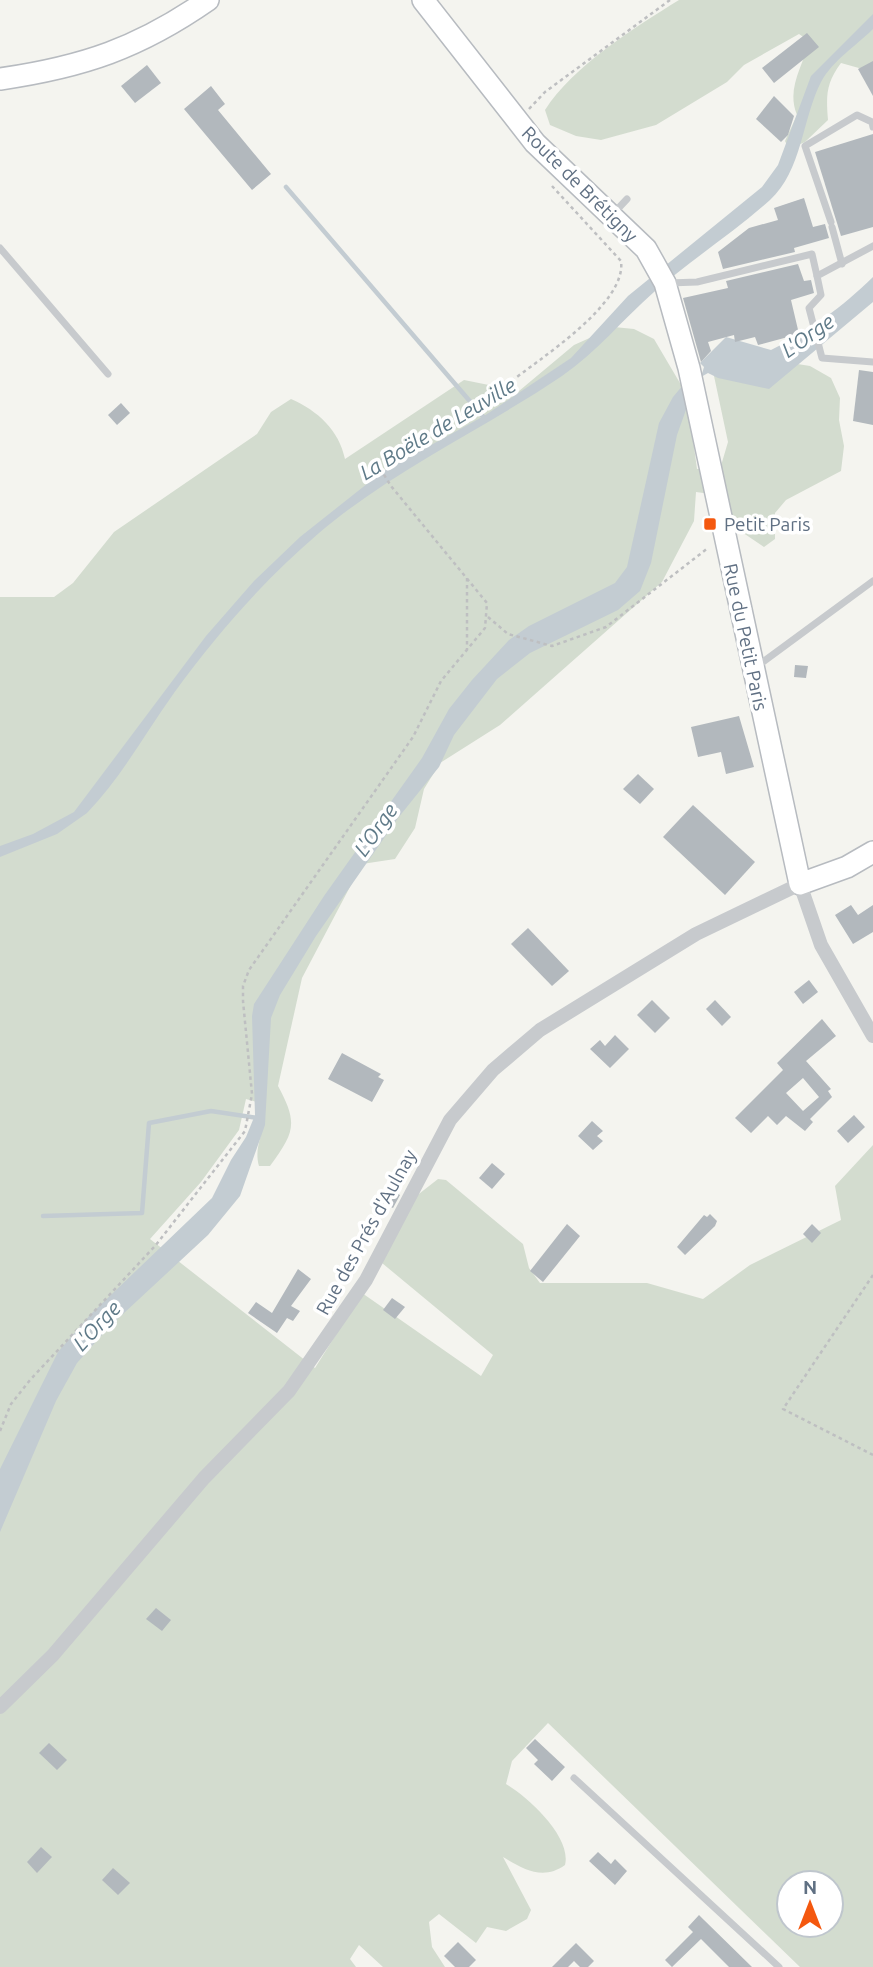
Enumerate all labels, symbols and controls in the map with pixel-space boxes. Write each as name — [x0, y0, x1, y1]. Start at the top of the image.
street label: Route de Brétigny — [518, 122, 642, 246]
water label: L'Orge — [777, 308, 839, 362]
water label: La Boële de Leuville — [355, 372, 520, 484]
place label: Petit Paris — [724, 513, 810, 535]
marker: Petit Paris — [702, 516, 718, 532]
street label: Rue du Petit Paris — [720, 561, 772, 713]
water label: L'Orge — [349, 798, 402, 860]
street label: Rue des Prés d'Aulnay — [311, 1145, 421, 1319]
water label: L'Orge — [68, 1295, 125, 1355]
north arrow — [775, 1869, 845, 1939]
text: N — [803, 1876, 817, 1898]

